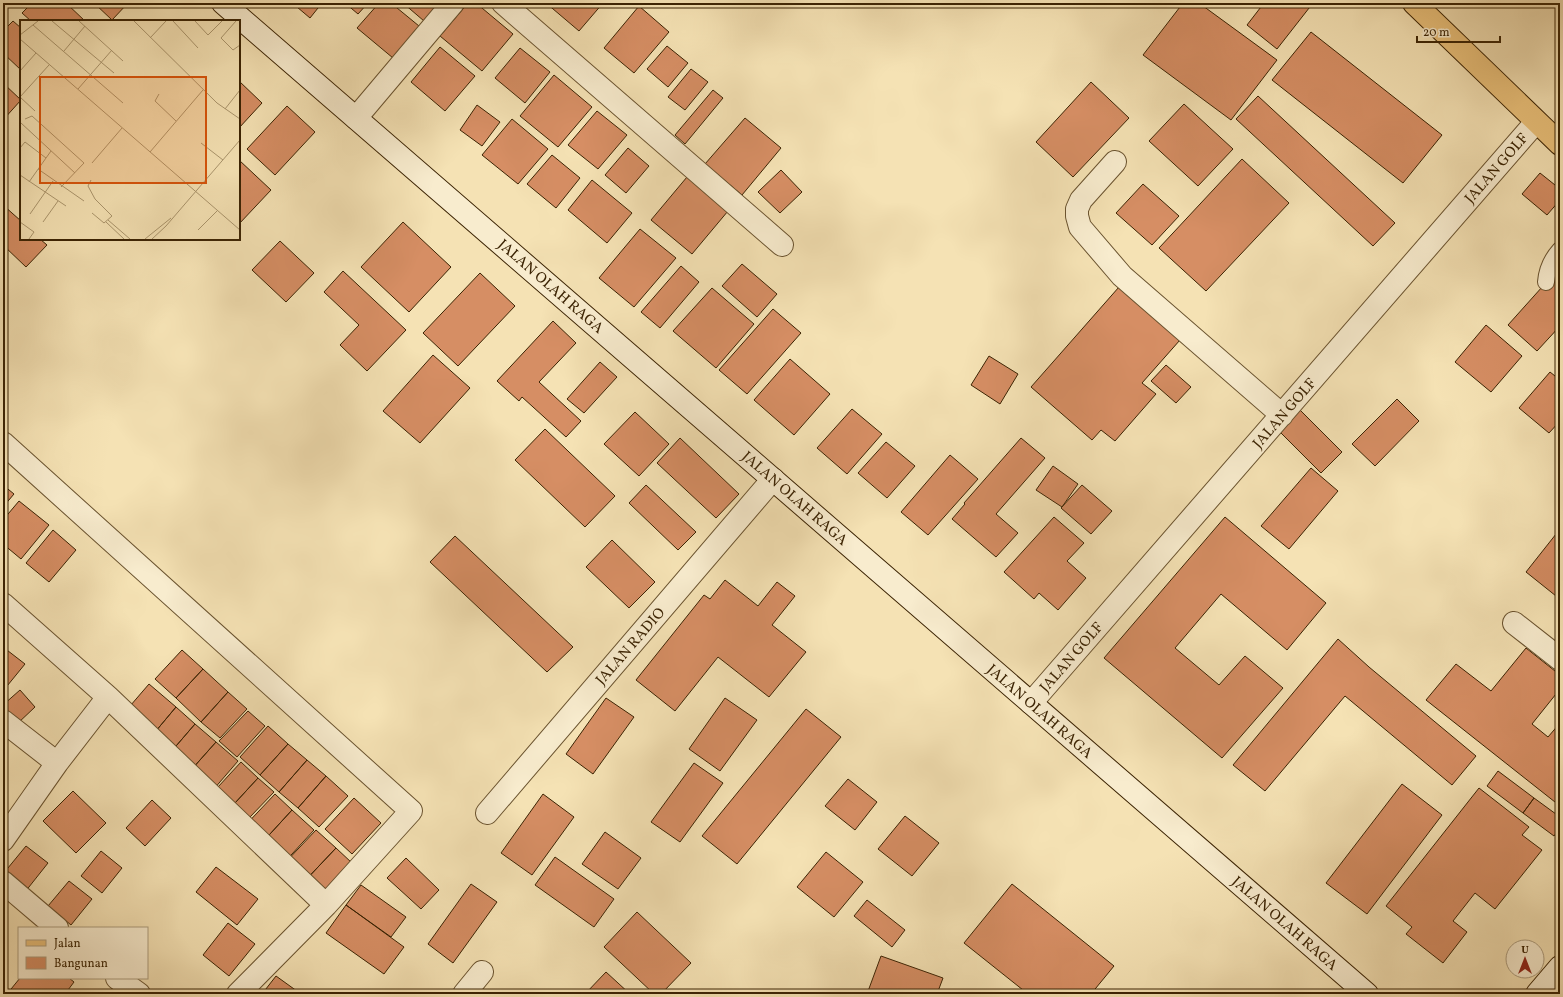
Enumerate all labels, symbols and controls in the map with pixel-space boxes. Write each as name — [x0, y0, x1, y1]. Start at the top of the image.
scale bar — [1417, 18, 1500, 44]
inset map — [20, 20, 240, 240]
text: 20 m — [1423, 25, 1450, 41]
street label: JALAN GOLF — [1461, 129, 1534, 209]
street label: JALAN OLAH RAGA — [492, 235, 608, 339]
street label: JALAN GOLF — [1249, 374, 1322, 454]
street label: JALAN OLAH RAGA — [736, 447, 852, 551]
street label: JALAN RADIO — [592, 604, 671, 690]
street label: JALAN GOLF — [1036, 618, 1109, 698]
street label: JALAN OLAH RAGA — [981, 660, 1097, 764]
street label: JALAN OLAH RAGA — [1226, 872, 1342, 976]
legend — [18, 927, 148, 979]
text: Jalan — [54, 936, 81, 952]
north arrow — [1505, 939, 1545, 979]
text: U — [1521, 943, 1529, 958]
text: Bangunan — [54, 956, 108, 972]

